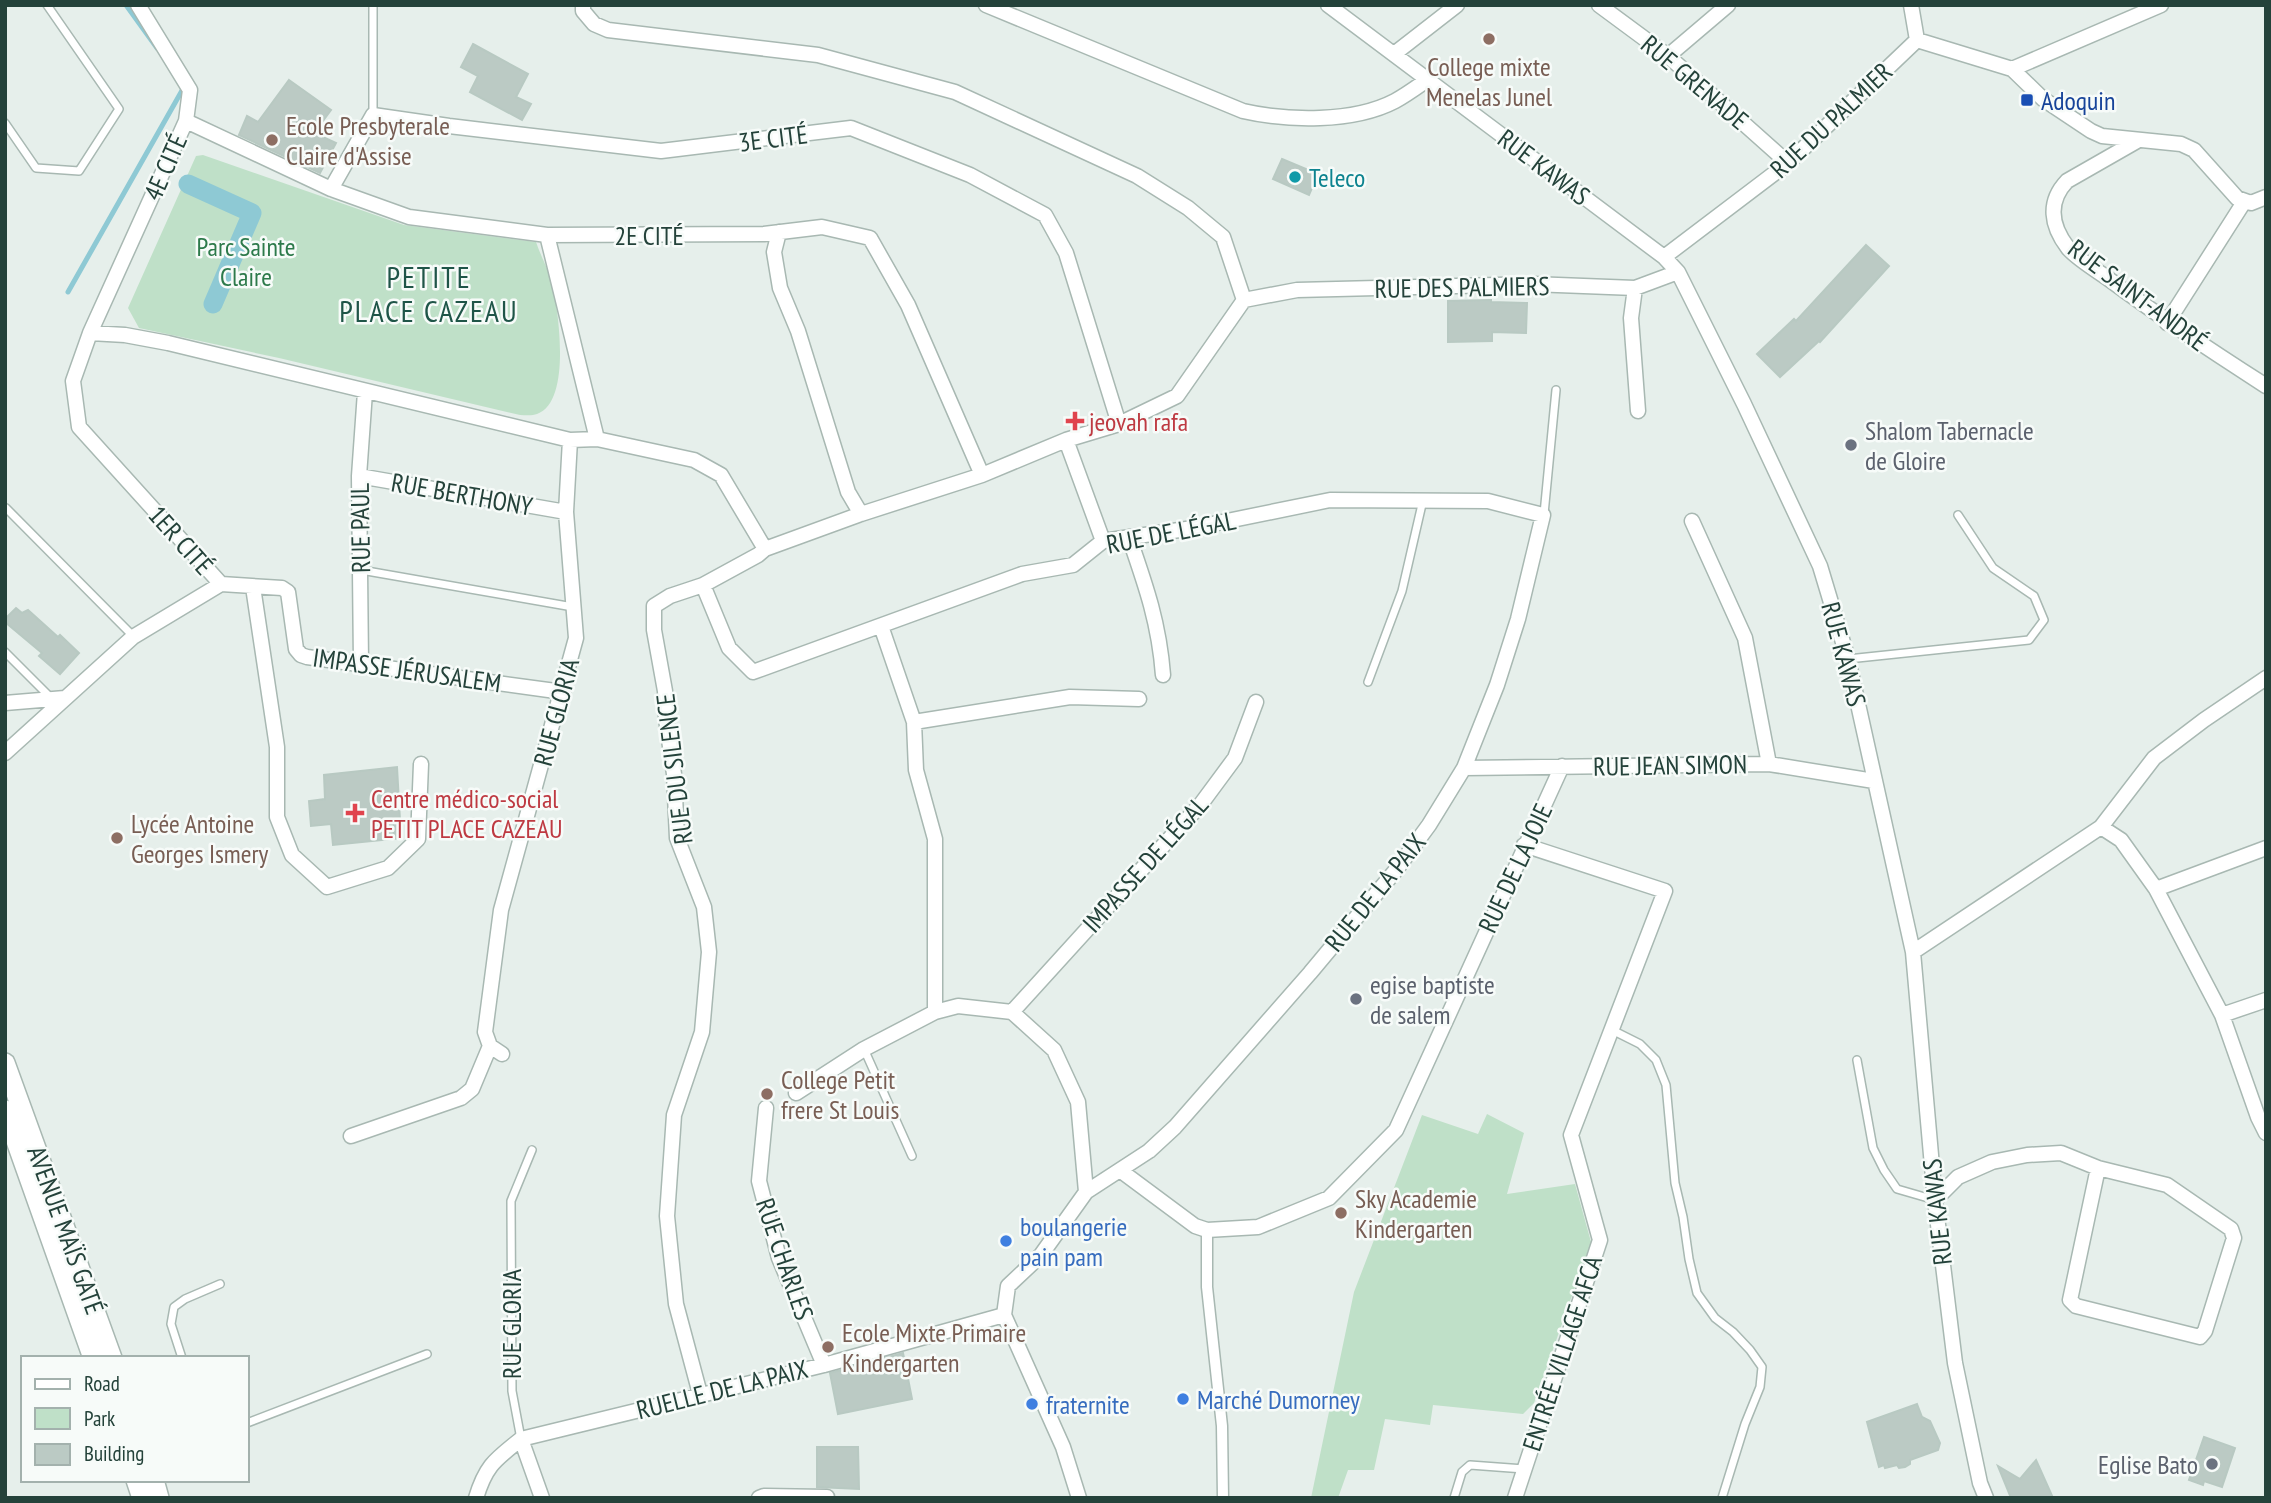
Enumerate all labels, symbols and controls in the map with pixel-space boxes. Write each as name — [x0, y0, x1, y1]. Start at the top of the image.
street label: RUE GRENADE — [1635, 28, 1755, 136]
marker: College mixte Menelas Junel — [1481, 31, 1497, 47]
place label: College mixte Menelas Junel — [1426, 50, 1552, 113]
street label: RUE DU PALMIER — [1763, 55, 1899, 185]
place label: Adoquin — [2041, 84, 2115, 117]
marker: Adoquin — [2019, 92, 2035, 108]
place label: Ecole Presbyterale Claire d'Assise — [286, 109, 450, 172]
street label: 3E CITÉ — [737, 117, 809, 159]
street label: RUE KAWAS — [1491, 122, 1597, 212]
street label: 4E CITÉ — [136, 129, 194, 205]
marker: Ecole Presbyterale Claire d'Assise — [264, 132, 280, 148]
place label: Teleco — [1309, 161, 1365, 194]
marker: Teleco — [1287, 169, 1303, 185]
street label: 2E CITÉ — [614, 219, 684, 252]
park label: Parc Sainte Claire — [196, 230, 296, 293]
street label: RUE SAINT-ANDRÉ — [2062, 232, 2214, 358]
district label: PETITE PLACE CAZEAU — [339, 257, 519, 330]
street label: RUE DES PALMIERS — [1374, 269, 1550, 305]
place label: jeovah rafa — [1089, 405, 1188, 438]
marker: jeovah rafa — [1067, 413, 1083, 429]
place label: Shalom Tabernacle de Gloire — [1865, 414, 2034, 477]
marker: Shalom Tabernacle de Gloire — [1843, 437, 1859, 453]
street label: RUE BERTHONY — [389, 465, 535, 523]
street label: RUE PAUL — [343, 483, 377, 573]
street label: 1ER CITÉ — [141, 499, 221, 581]
street label: RUE DE LÉGAL — [1104, 503, 1239, 561]
street label: RUE KAWAS — [1814, 598, 1874, 710]
street label: IMPASSE JÉRUSALEM — [311, 640, 503, 700]
street label: RUE GLORIA — [526, 654, 586, 769]
street label: RUE DU SILENCE — [648, 692, 700, 846]
street label: RUE JEAN SIMON — [1593, 747, 1747, 783]
place label: Centre médico-social PETIT PLACE CAZEAU — [371, 782, 563, 845]
street label: IMPASSE DE LÉGAL — [1075, 789, 1215, 939]
street label: RUE DE LA JOIE — [1471, 798, 1559, 938]
marker: Centre médico-social PETIT PLACE CAZEAU — [345, 803, 365, 823]
place label: Lycée Antoine Georges Ismery — [131, 807, 269, 870]
street label: RUE DE LA PAIX — [1317, 826, 1433, 958]
marker: Lycée Antoine Georges Ismery — [109, 830, 125, 846]
place label: egise baptiste de salem — [1370, 968, 1495, 1031]
marker: egise baptiste de salem — [1348, 991, 1364, 1007]
place label: College Petit frere St Louis — [781, 1063, 899, 1126]
marker: College Petit frere St Louis — [759, 1086, 775, 1102]
street label: AVENUE MAÏS GATÉ — [20, 1141, 112, 1319]
street label: RUE KAWAS — [1915, 1157, 1959, 1267]
place label: Sky Academie Kindergarten — [1355, 1182, 1477, 1245]
street label: RUE CHARLES — [749, 1194, 821, 1324]
marker: Sky Academie Kindergarten — [1333, 1205, 1349, 1221]
place label: boulangerie pain pam — [1020, 1210, 1127, 1273]
marker: boulangerie pain pam — [998, 1233, 1014, 1249]
street label: ENTRÉE VILLAGE AFCA — [1515, 1251, 1609, 1455]
street label: RUE GLORIA — [495, 1268, 528, 1379]
place label: Ecole Mixte Primaire Kindergarten — [842, 1316, 1026, 1379]
marker: Ecole Mixte Primaire Kindergarten — [820, 1339, 836, 1355]
street label: RUELLE DE LA PAIX — [633, 1352, 811, 1426]
legend — [21, 1356, 248, 1482]
text: Road — [84, 1370, 120, 1397]
place label: Marché Dumorney — [1197, 1383, 1360, 1416]
place label: fraternite — [1046, 1388, 1130, 1421]
marker: Marché Dumorney — [1175, 1391, 1191, 1407]
marker: fraternite — [1024, 1396, 1040, 1412]
text: Park — [84, 1405, 115, 1432]
text: Building — [84, 1440, 144, 1467]
place label: Eglise Bato — [2098, 1448, 2198, 1481]
marker: Eglise Bato — [2204, 1456, 2220, 1472]

